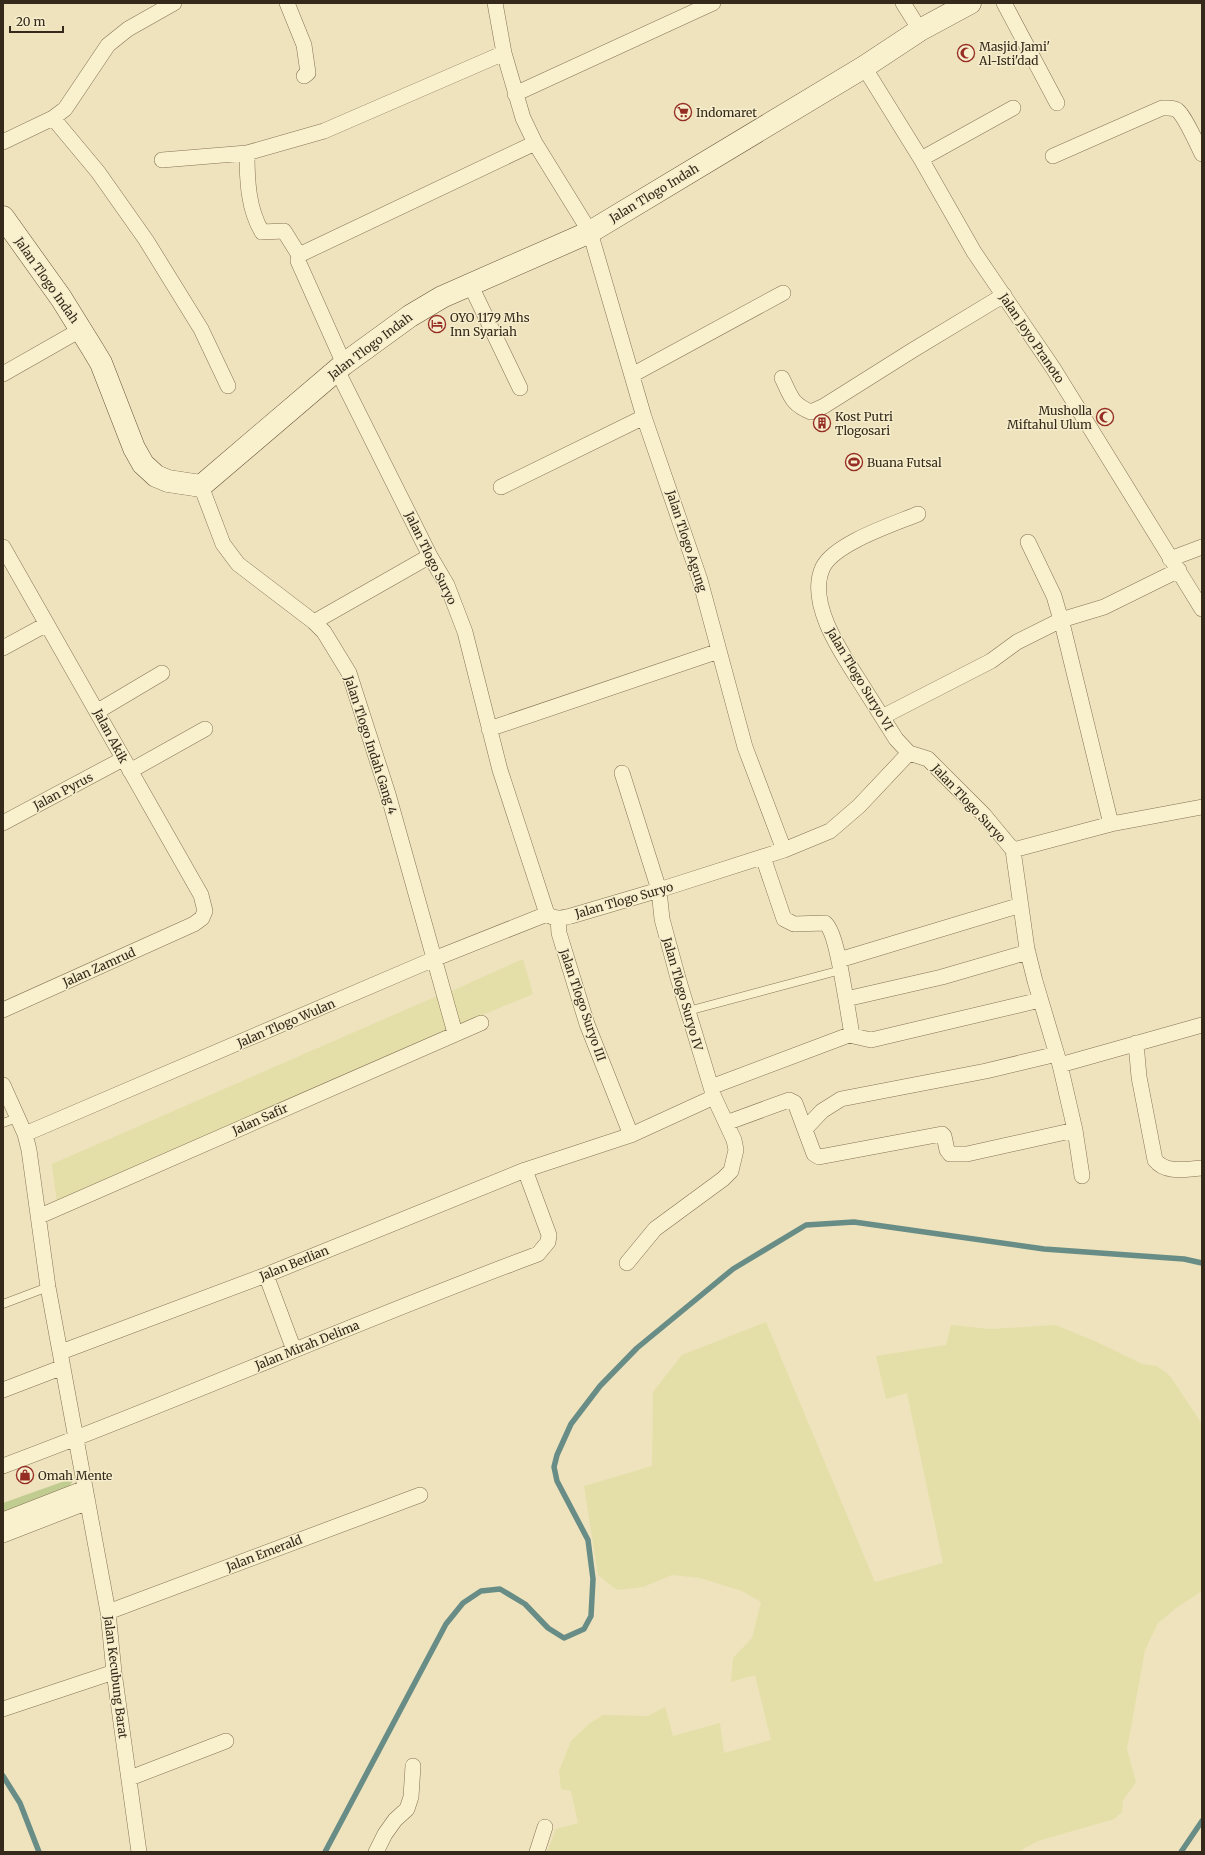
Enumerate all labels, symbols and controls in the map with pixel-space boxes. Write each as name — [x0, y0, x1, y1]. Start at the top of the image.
scale bar — [10, 8, 63, 34]
text: 20 m — [16, 14, 45, 29]
place label: Masjid Jami' Al-Isti'dad — [978, 39, 1050, 68]
mosque icon: Masjid Jami' Al-Isti'dad — [956, 43, 976, 63]
supermarket icon: Indomaret — [673, 102, 693, 122]
place label: Indomaret — [696, 105, 757, 120]
street label: Jalan Tlogo Indah — [606, 160, 701, 226]
street label: Jalan Tlogo Indah — [11, 233, 82, 326]
street label: Jalan Joyo Pranoto — [996, 289, 1068, 386]
street label: Jalan Tlogo Indah — [324, 309, 415, 383]
place label: OYO 1179 Mhs Inn Syariah — [450, 310, 530, 339]
hotel icon: OYO 1179 Mhs Inn Syariah — [427, 314, 447, 334]
place label: Musholla Miftahul Ulum — [1007, 403, 1093, 432]
mosque icon: Musholla Miftahul Ulum — [1095, 407, 1115, 427]
place label: Kost Putri Tlogosari — [835, 409, 893, 438]
building icon: Kost Putri Tlogosari — [812, 413, 832, 433]
sports icon: Buana Futsal — [844, 452, 864, 472]
place label: Buana Futsal — [867, 455, 942, 470]
street label: Jalan Tlogo Agung — [663, 487, 711, 594]
street label: Jalan Tlogo Suryo — [402, 508, 460, 607]
street label: Jalan Tlogo Suryo VI — [823, 624, 897, 733]
street label: Jalan Tlogo Indah Gang 4 — [341, 673, 401, 817]
street label: Jalan Akik — [90, 705, 132, 766]
street label: Jalan Tlogo Suryo — [928, 760, 1009, 845]
street label: Jalan Pyrus — [30, 769, 95, 813]
street label: Jalan Tlogo Suryo — [572, 879, 675, 921]
street label: Jalan Tlogo Suryo IV — [659, 935, 707, 1053]
street label: Jalan Zamrud — [59, 944, 138, 990]
street label: Jalan Tlogo Suryo III — [556, 946, 609, 1063]
street label: Jalan Tlogo Wulan — [234, 996, 337, 1051]
street label: Jalan Safir — [229, 1100, 291, 1138]
street label: Jalan Berlian — [256, 1242, 331, 1284]
street label: Jalan Mirah Delima — [252, 1317, 362, 1373]
shop icon: Omah Mente — [15, 1465, 35, 1485]
place label: Omah Mente — [38, 1468, 112, 1483]
street label: Jalan Emerald — [223, 1532, 304, 1575]
street label: Jalan Kecubung Barat — [101, 1614, 131, 1739]

